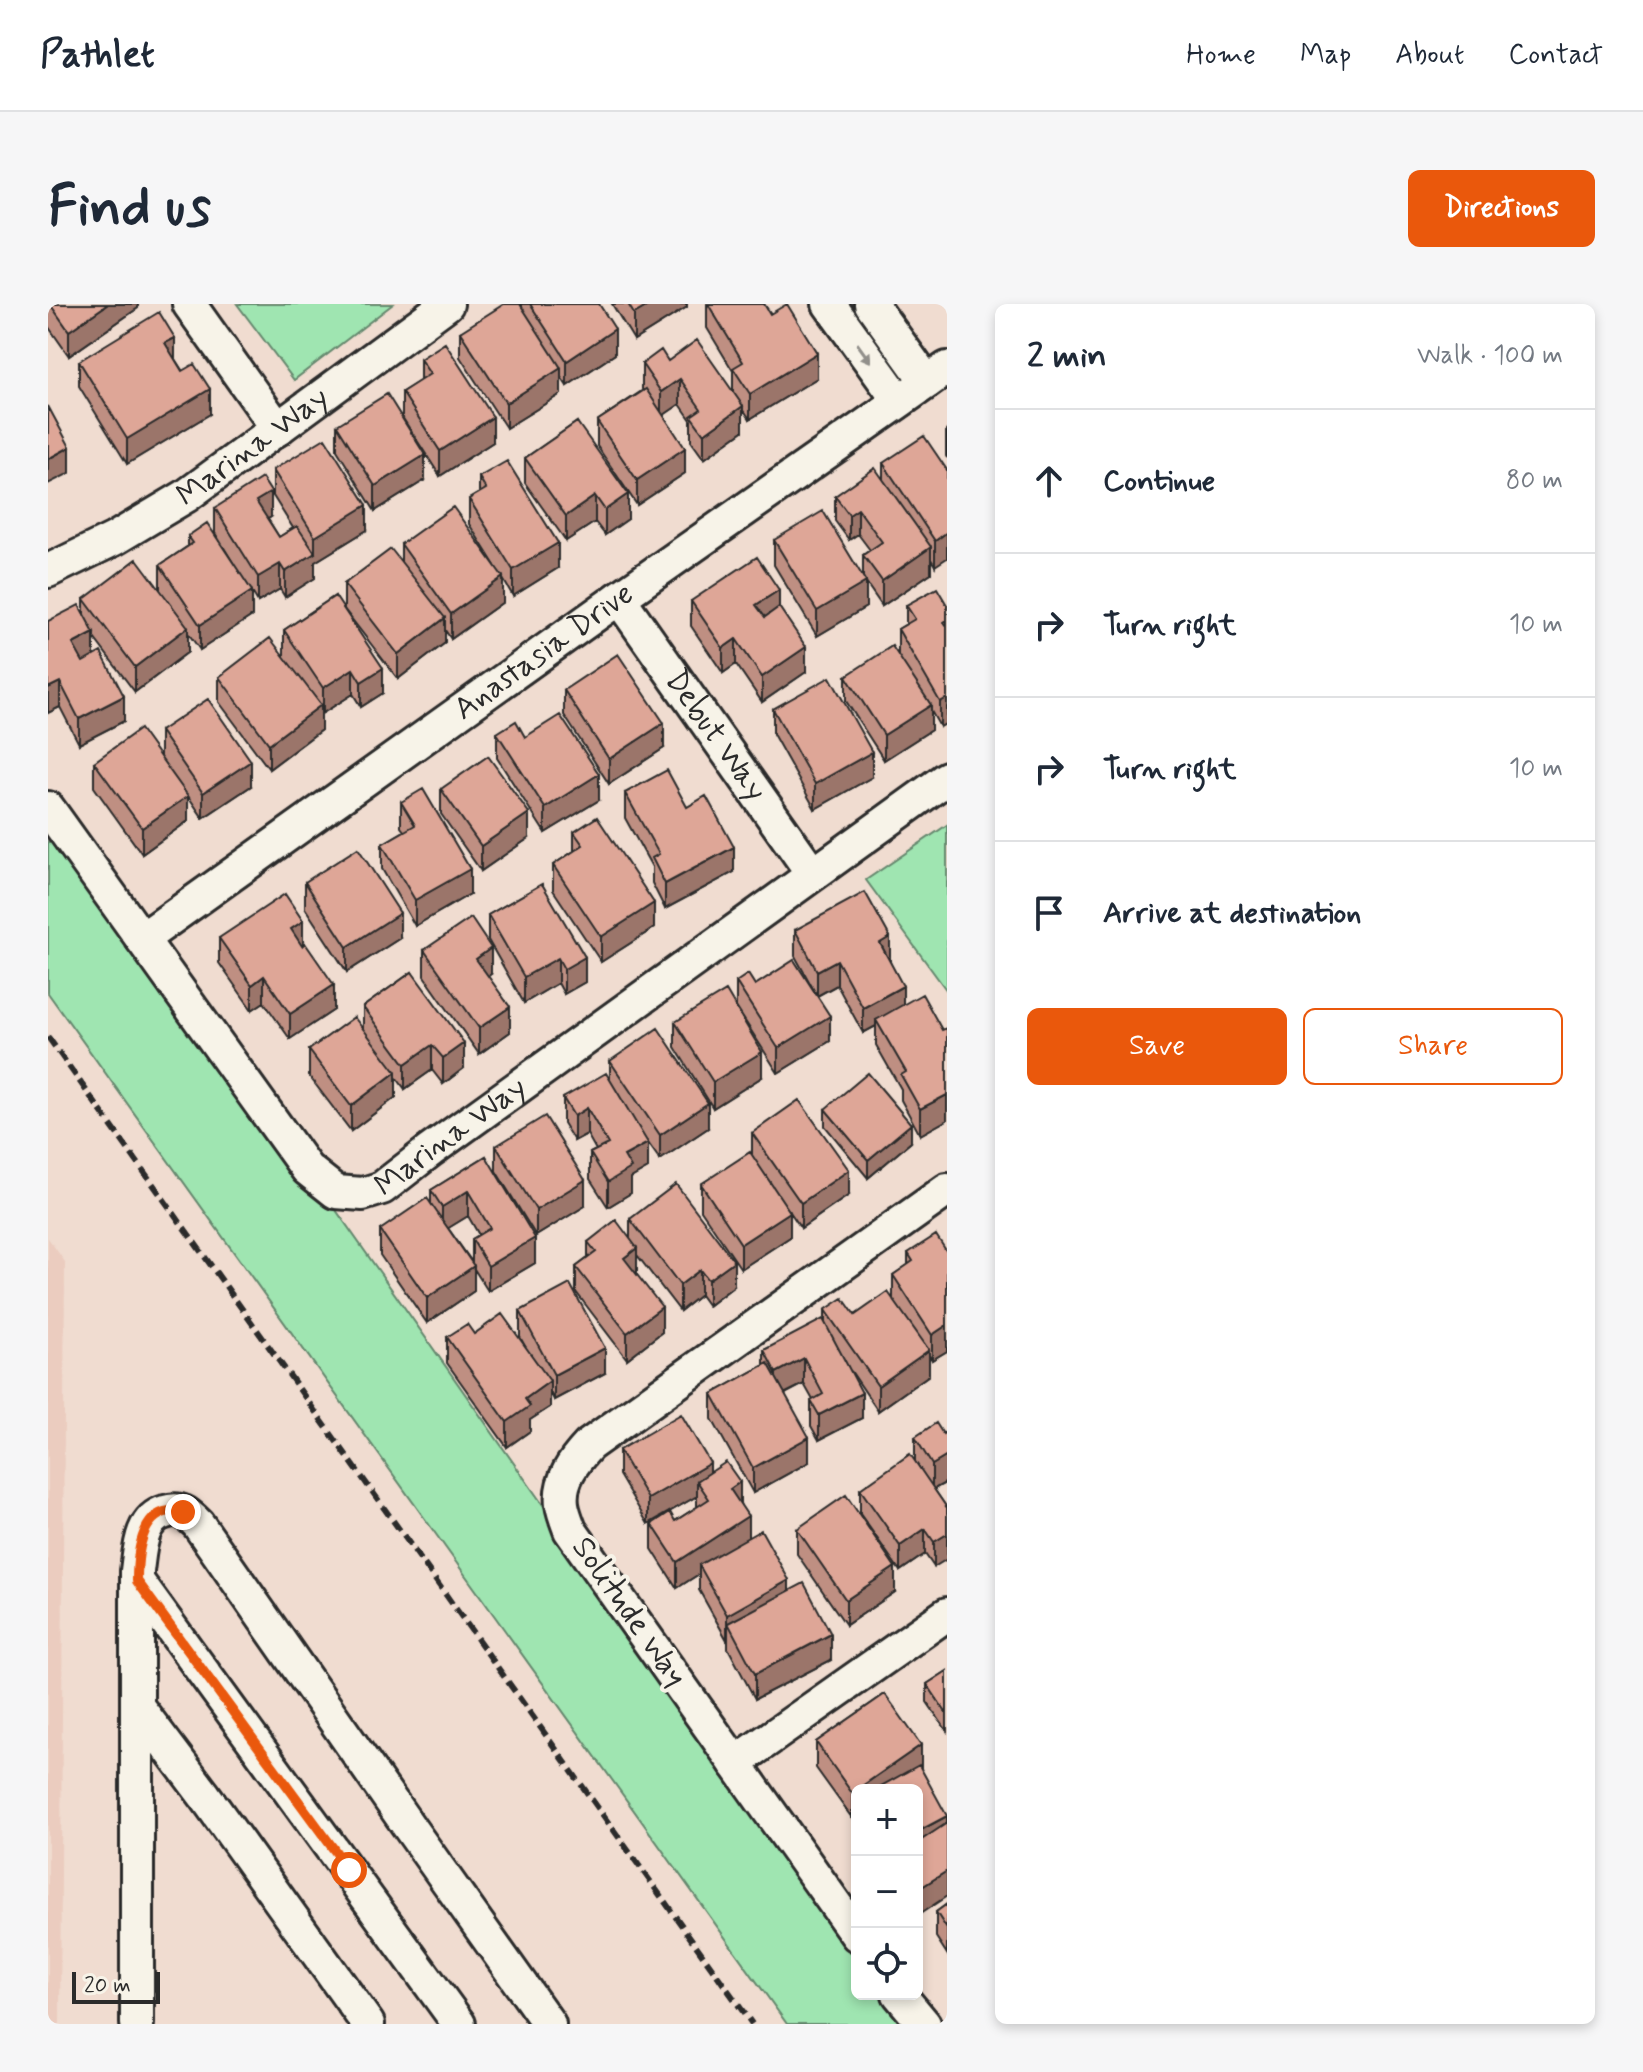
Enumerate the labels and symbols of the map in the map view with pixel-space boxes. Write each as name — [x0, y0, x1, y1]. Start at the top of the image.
one-way arrow — [856, 342, 871, 363]
street label: Marina Way — [168, 377, 337, 517]
street label: Anastasia Drive — [446, 573, 642, 730]
street label: Debut Way — [655, 661, 776, 810]
street label: Marina Way — [366, 1067, 535, 1207]
route end — [165, 1494, 201, 1530]
street label: Solitude Way — [562, 1529, 696, 1695]
route start — [331, 1852, 367, 1888]
scale bar — [72, 1968, 160, 2004]

